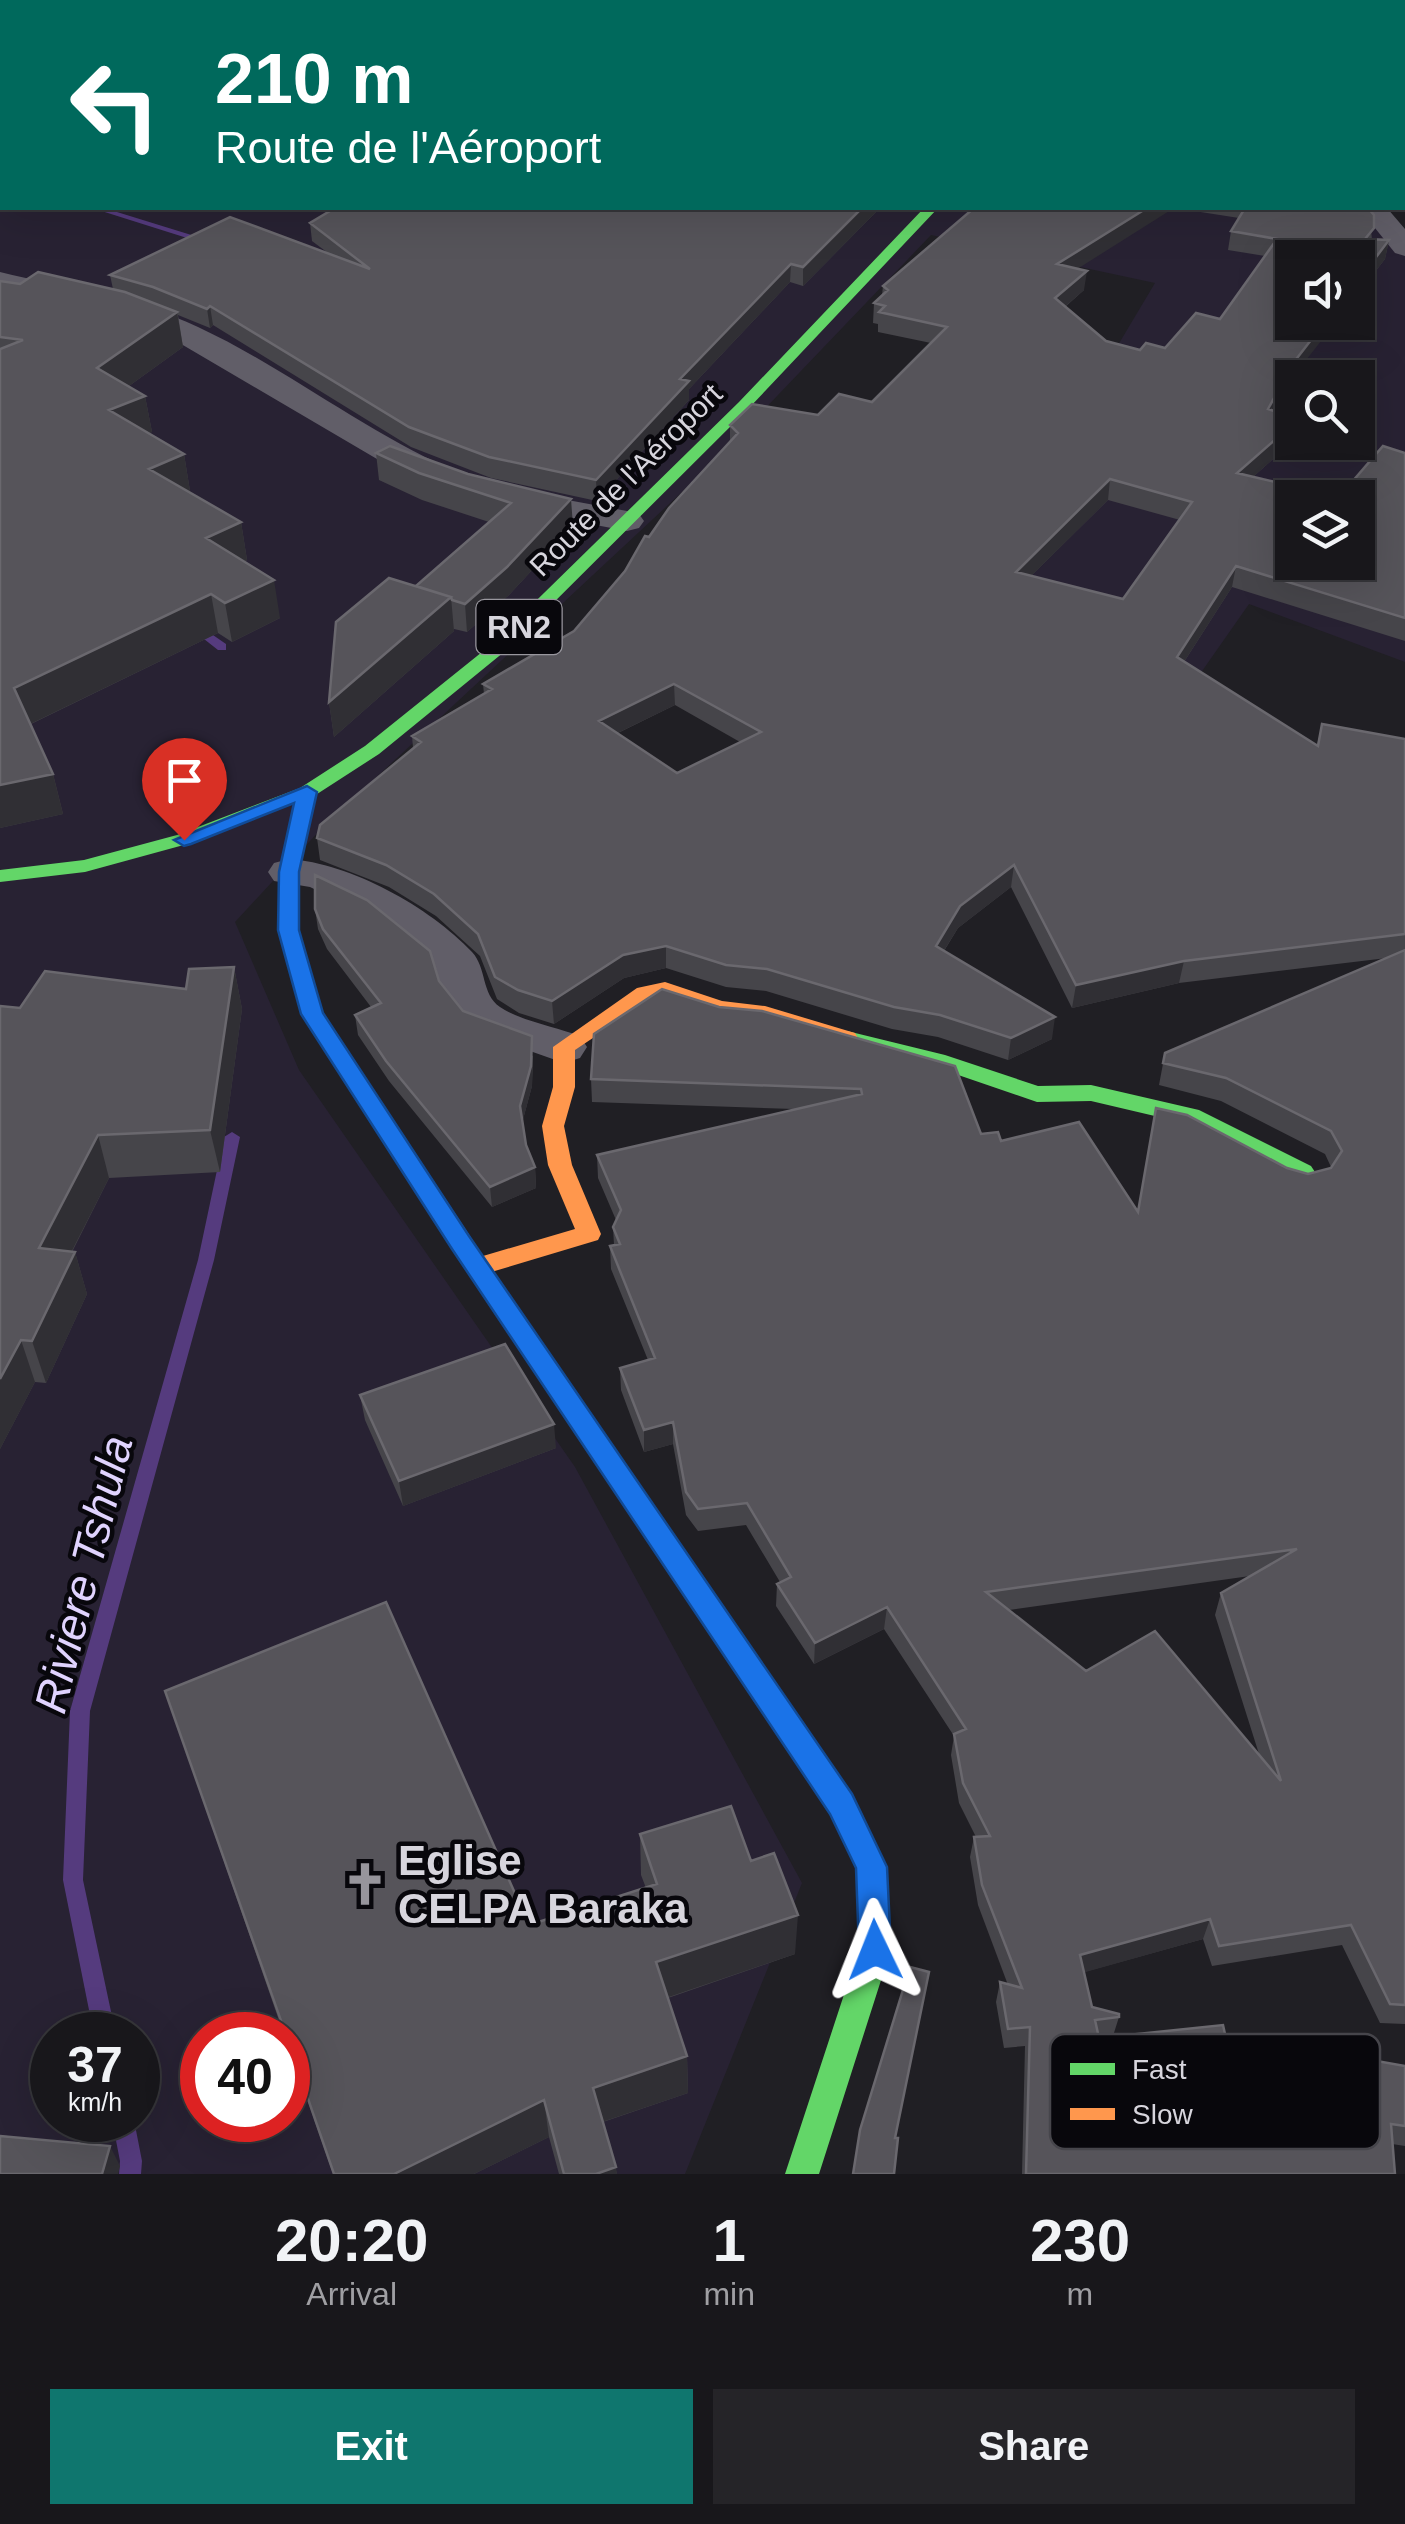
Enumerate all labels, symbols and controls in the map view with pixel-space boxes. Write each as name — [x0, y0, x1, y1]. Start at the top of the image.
icon: left — [50, 40, 180, 170]
text: 210 m — [215, 40, 413, 118]
text: Route de l'Aéroport — [215, 122, 601, 173]
map controls — [1275, 240, 1375, 580]
button: sound — [1275, 240, 1375, 340]
button: search — [1275, 360, 1375, 460]
street label: Route de l'Aéroport — [523, 376, 729, 582]
button: layers — [1275, 480, 1375, 580]
road number: RN2 — [476, 600, 562, 654]
pin — [142, 738, 227, 841]
icon: arrive — [157, 753, 212, 808]
water label: Riviere Tshula — [24, 1430, 143, 1718]
place label: Eglise CELPA Baraka — [398, 1837, 688, 1932]
church icon: Eglise CELPA Baraka — [341, 1860, 389, 1908]
position arrow — [823, 1898, 927, 2002]
speed limit sign: 40 — [180, 2012, 310, 2142]
legend — [1050, 2034, 1380, 2149]
text: 37 — [67, 2037, 123, 2093]
text: Fast — [1132, 2054, 1187, 2085]
text: km/h — [68, 2088, 122, 2116]
text: Slow — [1132, 2099, 1193, 2130]
text: 20:20 — [275, 2207, 428, 2274]
text: 1 — [712, 2207, 746, 2274]
text: 230 — [1030, 2207, 1130, 2274]
text: Arrival — [306, 2276, 397, 2312]
text: min — [703, 2276, 755, 2312]
text: m — [1067, 2276, 1093, 2312]
button: Exit — [50, 2389, 693, 2504]
button: Share — [713, 2389, 1355, 2504]

